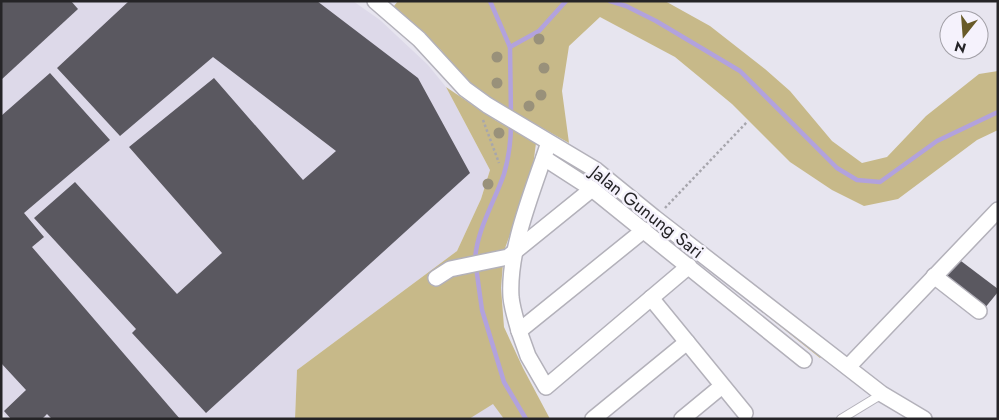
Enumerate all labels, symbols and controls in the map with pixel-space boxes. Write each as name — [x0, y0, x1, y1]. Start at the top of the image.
north arrow — [939, 10, 989, 60]
text: N — [952, 36, 968, 59]
street label: Jalan Gunung Sari — [583, 158, 709, 265]

